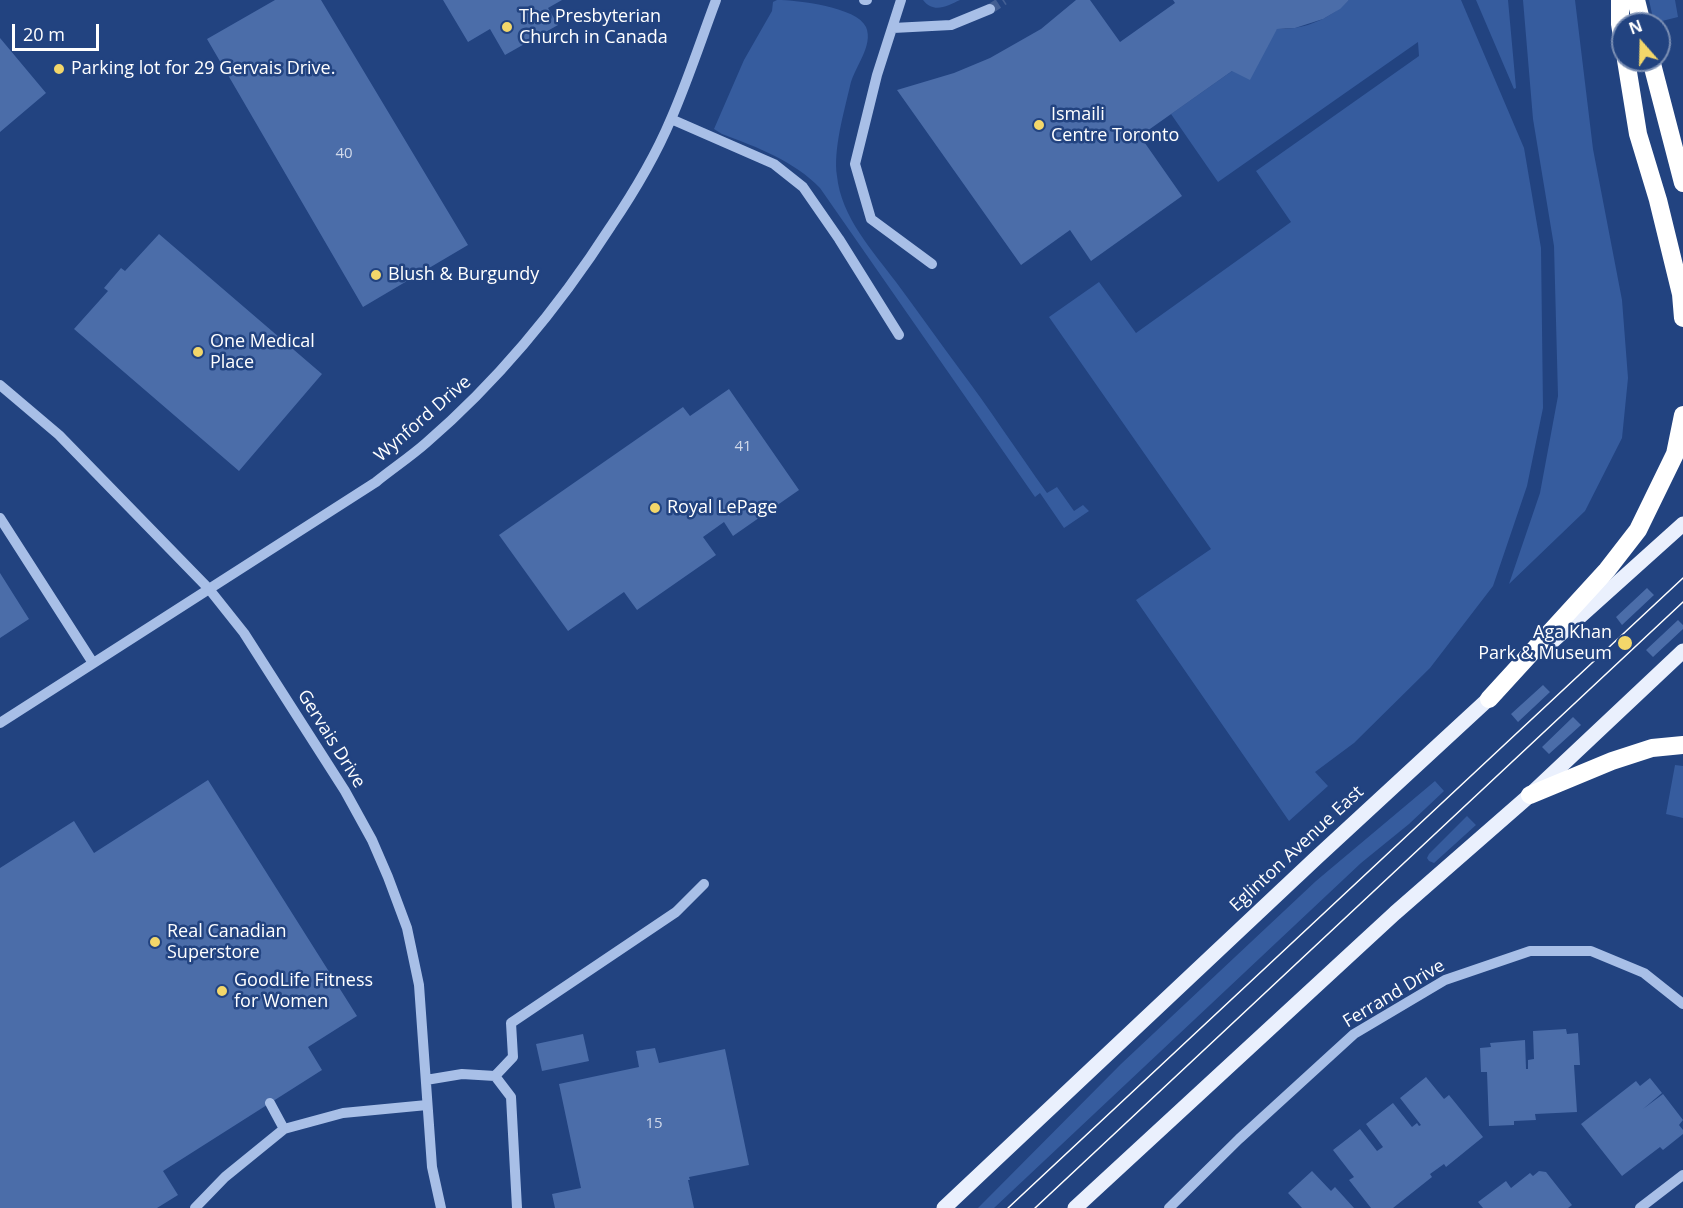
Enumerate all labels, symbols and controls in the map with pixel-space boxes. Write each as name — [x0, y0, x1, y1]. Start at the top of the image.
place label: The Presbyterian Church in Canada — [519, 6, 668, 48]
scale bar — [15, 12, 102, 50]
north arrow — [1611, 12, 1671, 72]
text: N — [1626, 14, 1645, 40]
marker: The Presbyterian Church in Canada — [500, 20, 514, 34]
text: 20 m — [23, 22, 65, 46]
place label: Parking lot for 29 Gervais Drive. — [71, 58, 335, 80]
marker: Parking lot for 29 Gervais Drive. — [52, 62, 66, 76]
place label: Ismaili Centre Toronto — [1051, 104, 1179, 146]
marker: Ismaili Centre Toronto — [1032, 118, 1046, 132]
house number: 40 — [335, 145, 353, 163]
place label: Blush & Burgundy — [388, 264, 539, 286]
marker: Blush & Burgundy — [369, 268, 383, 282]
place label: One Medical Place — [210, 331, 315, 374]
marker: One Medical Place — [191, 345, 205, 359]
street label: Wynford Drive — [370, 371, 476, 467]
house number: 41 — [734, 438, 752, 456]
place label: Royal LePage — [667, 497, 777, 519]
marker: Royal LePage — [648, 501, 662, 515]
place label: Aga Khan Park & Museum — [1478, 622, 1612, 664]
marker: Aga Khan Park & Museum — [1616, 634, 1634, 652]
street label: Gervais Drive — [292, 686, 370, 792]
street label: Eglinton Avenue East — [1226, 781, 1368, 917]
place label: Real Canadian Superstore — [167, 921, 286, 964]
marker: Real Canadian Superstore — [148, 935, 162, 949]
street label: Ferrand Drive — [1339, 955, 1449, 1033]
place label: GoodLife Fitness for Women — [234, 970, 373, 1012]
marker: GoodLife Fitness for Women — [215, 984, 229, 998]
house number: 15 — [645, 1115, 663, 1133]

